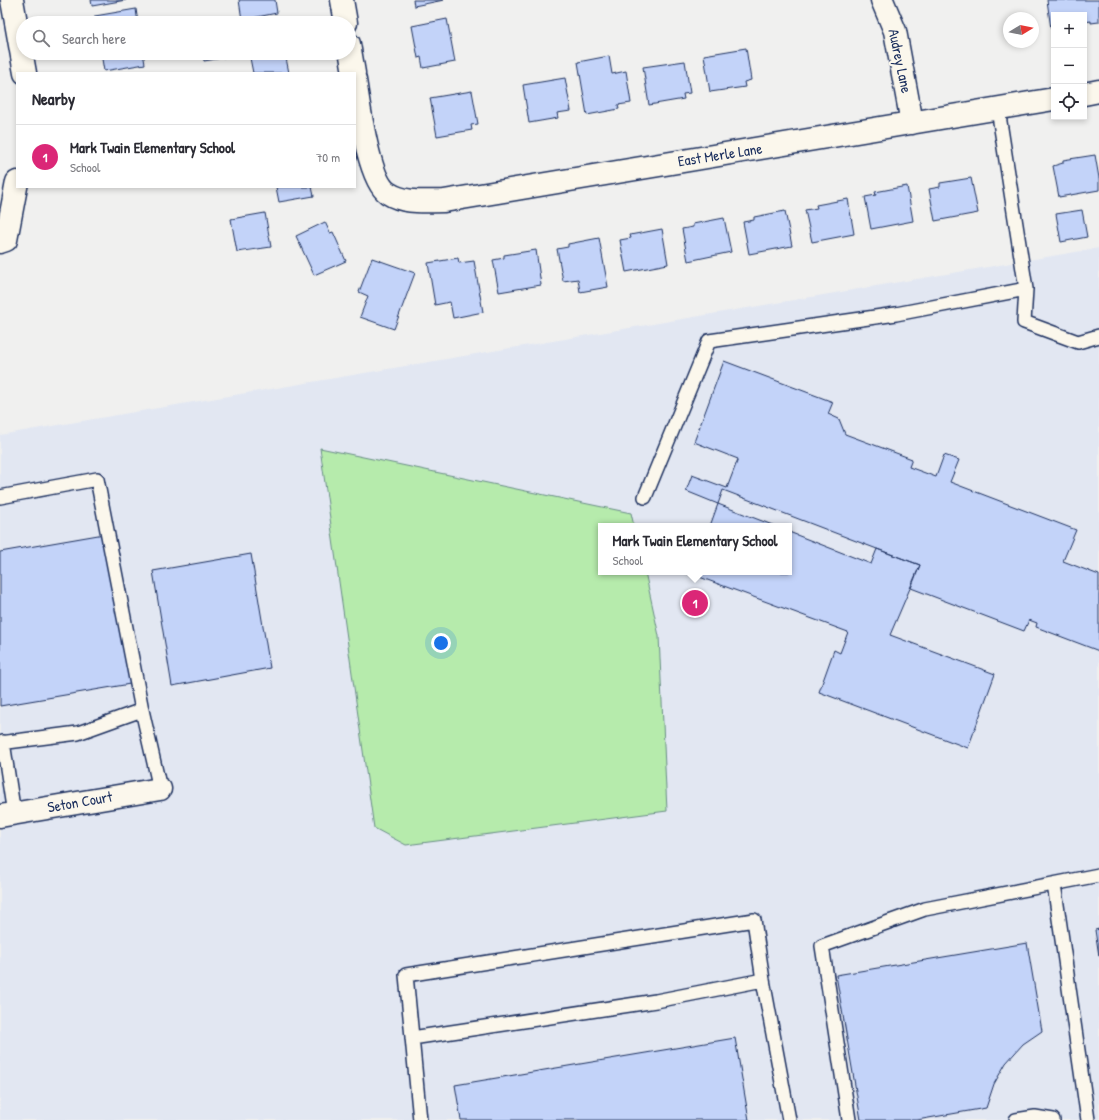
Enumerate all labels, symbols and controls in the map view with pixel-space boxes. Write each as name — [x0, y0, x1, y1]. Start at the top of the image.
north arrow — [1003, 12, 1039, 48]
map controls — [1051, 12, 1087, 120]
button: + — [1051, 12, 1087, 48]
search box — [16, 16, 356, 60]
icon: search — [30, 27, 52, 49]
street label: Audrey Lane — [883, 27, 918, 95]
text: Search here — [62, 28, 126, 49]
button: − — [1051, 48, 1087, 84]
button: locate — [1051, 84, 1087, 120]
text: Nearby — [32, 87, 75, 110]
text: Mark Twain Elementary School — [70, 137, 235, 158]
street label: East Merle Lane — [676, 137, 764, 172]
text: 1 — [43, 148, 47, 166]
text: 70 m — [316, 148, 340, 166]
text: School — [70, 158, 100, 176]
popup — [598, 523, 792, 575]
text: Mark Twain Elementary School — [613, 530, 777, 551]
text: School — [613, 551, 643, 569]
pin: 1 — [682, 588, 708, 618]
your location — [431, 633, 451, 653]
street label: Seton Court — [46, 785, 115, 818]

